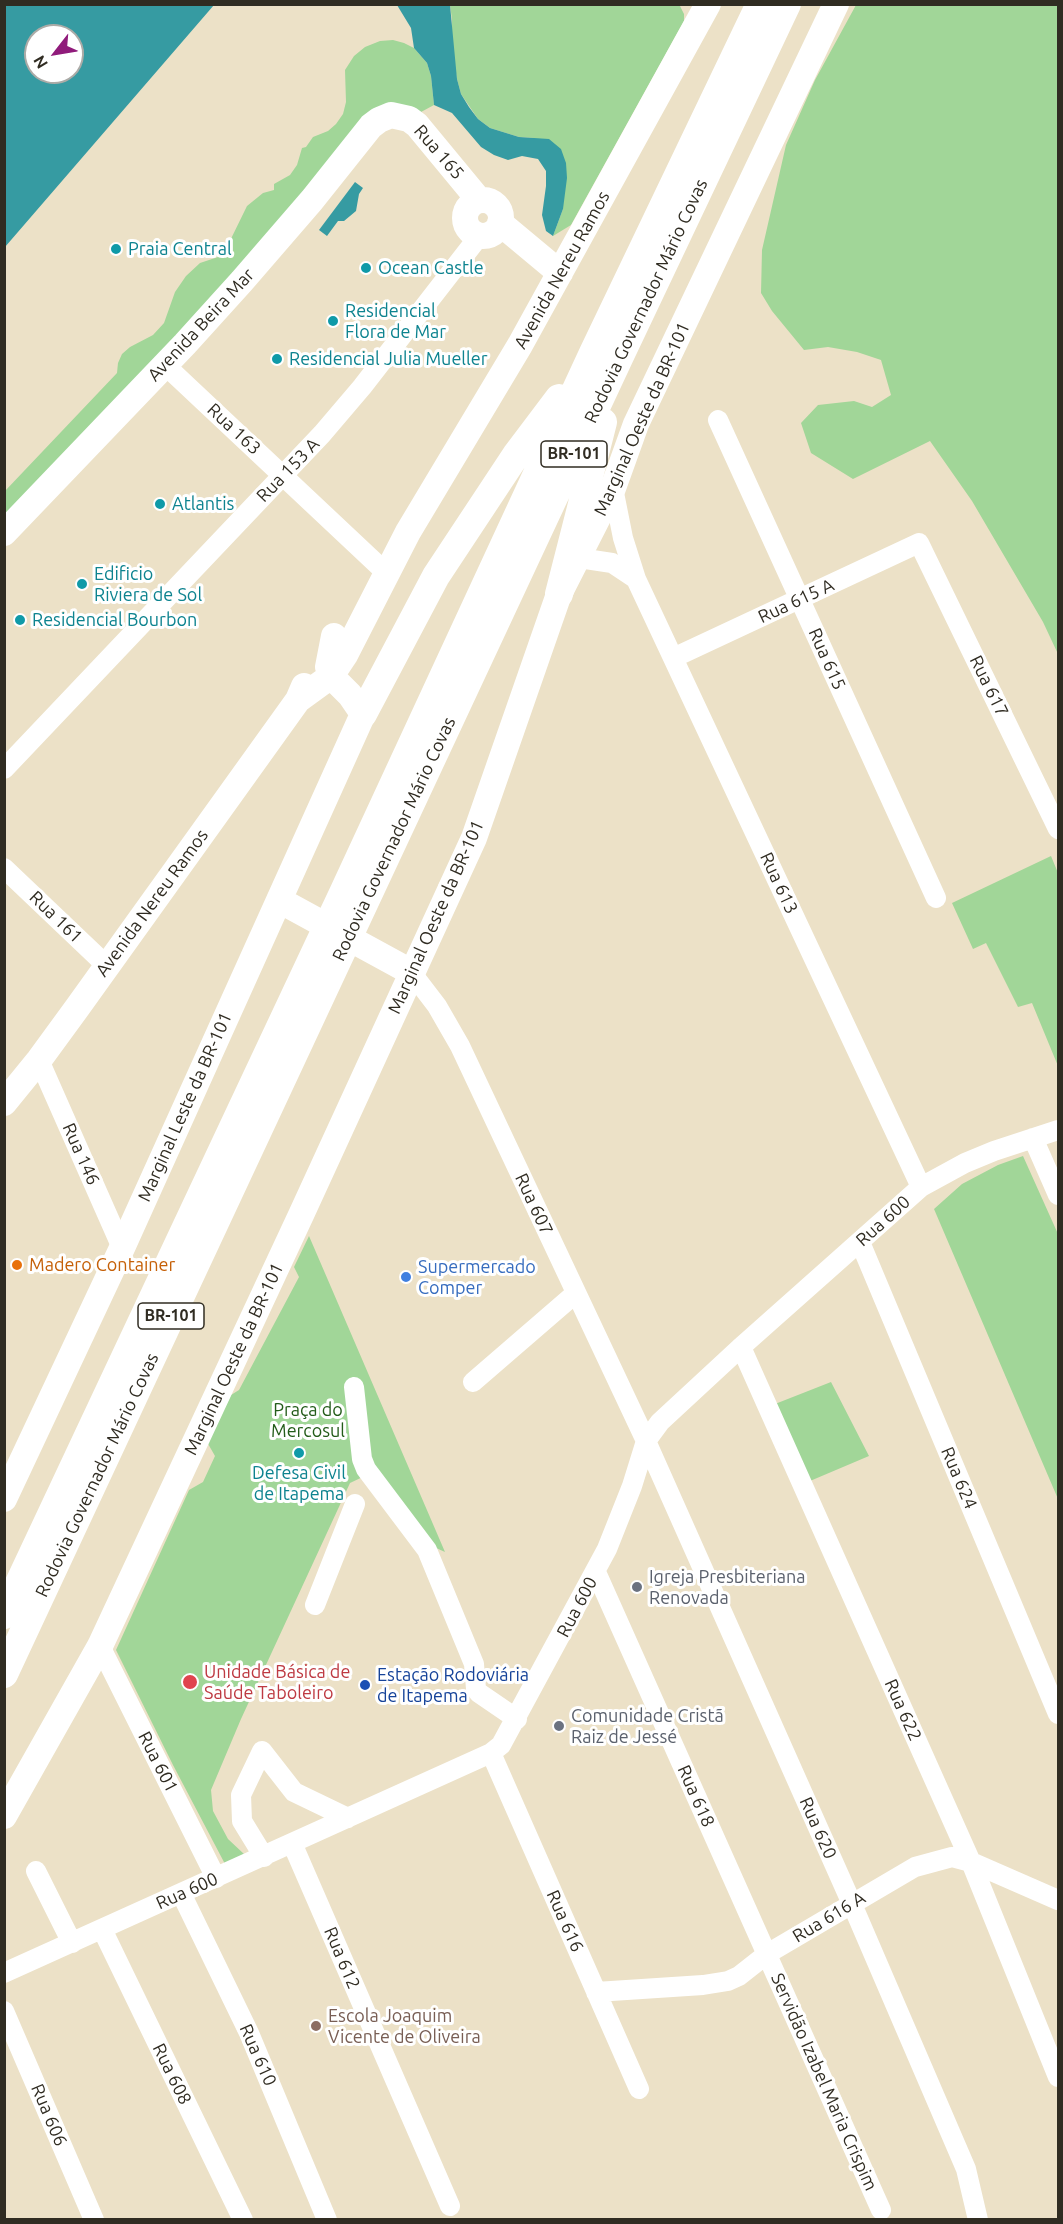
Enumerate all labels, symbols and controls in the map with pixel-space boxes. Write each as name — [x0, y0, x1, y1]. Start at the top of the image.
north arrow — [24, 24, 84, 84]
text: N — [29, 52, 51, 72]
street label: Rua 165 — [409, 120, 469, 184]
street label: Rodovia Governador Mário Covas — [580, 176, 712, 426]
street label: Avenida Nereu Ramos — [510, 187, 614, 353]
place label: Praia Central — [128, 238, 232, 260]
marker: Praia Central — [109, 242, 123, 256]
place label: Ocean Castle — [378, 257, 484, 279]
marker: Ocean Castle — [359, 261, 373, 275]
street label: Avenida Beira Mar — [143, 264, 259, 386]
place label: Residencial Flora de Mar — [345, 300, 446, 342]
marker: Residencial Flora de Mar — [326, 314, 340, 328]
street label: Marginal Oeste da BR-101 — [589, 319, 695, 519]
place label: Residencial Julia Mueller — [289, 348, 488, 370]
marker: Residencial Julia Mueller — [270, 352, 284, 366]
street label: Rua 163 — [203, 399, 265, 459]
street label: Rua 153 A — [252, 433, 324, 507]
road number: BR-101 — [541, 441, 607, 467]
place label: Atlantis — [172, 493, 234, 515]
marker: Atlantis — [153, 497, 167, 511]
place label: Edificio Riviera de Sol — [94, 563, 202, 606]
street label: Rua 615 A — [755, 574, 837, 628]
marker: Edificio Riviera de Sol — [75, 577, 89, 591]
place label: Residencial Bourbon — [32, 609, 197, 631]
marker: Residencial Bourbon — [13, 613, 27, 627]
street label: Rua 615 — [804, 625, 850, 693]
street label: Rua 617 — [965, 652, 1013, 720]
street label: Rodovia Governador Mário Covas — [328, 714, 460, 964]
street label: Marginal Oeste da BR-101 — [383, 817, 489, 1017]
street label: Avenida Nereu Ramos — [91, 825, 213, 981]
street label: Rua 613 — [755, 849, 803, 917]
street label: Rua 161 — [25, 887, 87, 947]
street label: Marginal Leste da BR-101 — [133, 1009, 237, 1205]
street label: Rua 146 — [58, 1120, 104, 1188]
street label: Rua 607 — [510, 1170, 558, 1238]
street label: Rua 600 — [852, 1191, 914, 1251]
place label: Madero Container — [29, 1254, 175, 1276]
place label: Supermercado Comper — [418, 1256, 536, 1298]
marker: Madero Container — [10, 1258, 24, 1272]
street label: Marginal Oeste da BR-101 — [180, 1259, 288, 1459]
marker: Supermercado Comper — [399, 1270, 413, 1284]
road number: BR-101 — [138, 1303, 204, 1329]
street label: Rodovia Governador Mário Covas — [31, 1350, 163, 1600]
park label: Praça do Mercosul — [271, 1399, 345, 1442]
street label: Rua 624 — [936, 1444, 982, 1512]
marker: Defesa Civil de Itapema — [292, 1446, 306, 1460]
place label: Defesa Civil de Itapema — [252, 1462, 346, 1504]
place label: Igreja Presbiteriana Renovada — [649, 1566, 806, 1608]
street label: Rua 600 — [552, 1573, 602, 1641]
marker: Igreja Presbiteriana Renovada — [630, 1580, 644, 1594]
place label: Unidade Básica de Saúde Taboleiro — [204, 1661, 350, 1704]
place label: Estação Rodoviária de Itapema — [377, 1664, 529, 1706]
marker: Unidade Básica de Saúde Taboleiro — [181, 1673, 199, 1691]
street label: Rua 622 — [880, 1676, 926, 1744]
marker: Estação Rodoviária de Itapema — [358, 1678, 372, 1692]
place label: Comunidade Cristã Raiz de Jessé — [571, 1705, 724, 1748]
marker: Comunidade Cristã Raiz de Jessé — [552, 1719, 566, 1733]
street label: Rua 601 — [134, 1728, 182, 1796]
street label: Rua 618 — [673, 1762, 719, 1830]
street label: Rua 620 — [795, 1794, 841, 1862]
street label: Rua 600 — [153, 1868, 221, 1914]
street label: Rua 616 — [542, 1887, 588, 1955]
street label: Rua 616 A — [789, 1887, 869, 1947]
street label: Rua 612 — [319, 1924, 365, 1992]
street label: Servidão Izabel Maria Crispim — [766, 1970, 882, 2194]
place label: Escola Joaquim Vicente de Oliveira — [328, 2005, 481, 2048]
marker: Escola Joaquim Vicente de Oliveira — [309, 2019, 323, 2033]
street label: Rua 610 — [235, 2021, 281, 2089]
street label: Rua 608 — [148, 2040, 196, 2108]
street label: Rua 606 — [26, 2081, 72, 2149]

